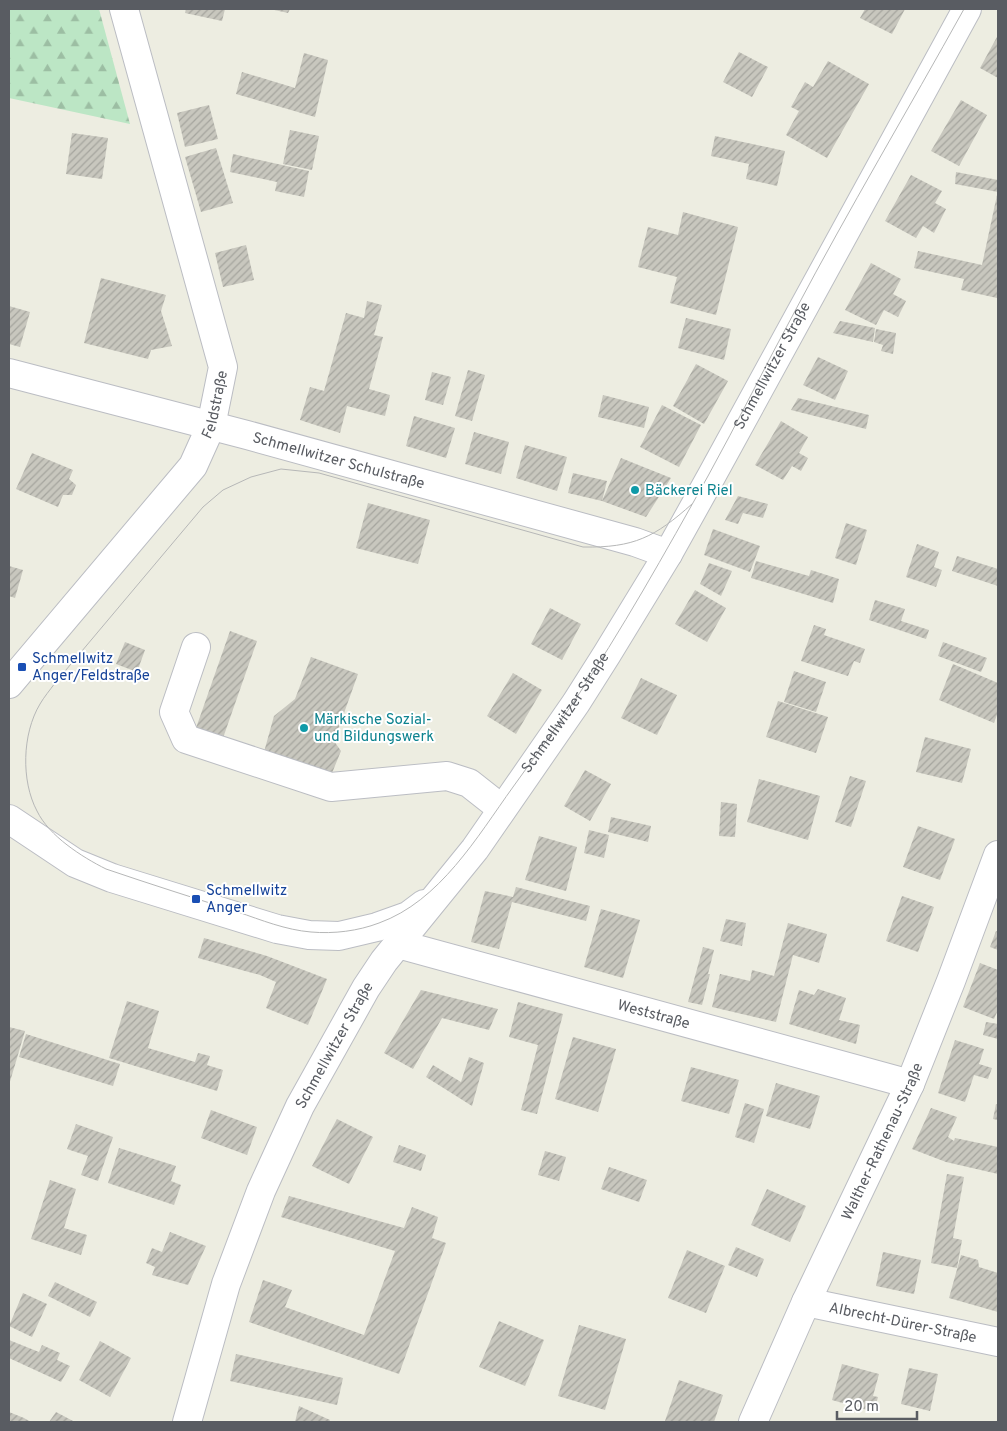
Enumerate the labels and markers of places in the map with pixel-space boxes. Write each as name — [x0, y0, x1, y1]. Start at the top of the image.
place label: Bäckerei Riel — [645, 482, 733, 501]
marker: Bäckerei Riel — [629, 484, 641, 496]
place label: Schmellwitz Anger/Feldstraße — [32, 650, 150, 686]
marker: Schmellwitz Anger/Feldstraße — [16, 661, 28, 673]
place label: Märkische Sozial- und Bildungswerk — [314, 711, 434, 747]
marker: Märkische Sozial- und Bildungswerk — [298, 722, 310, 734]
place label: Schmellwitz Anger — [206, 882, 287, 918]
marker: Schmellwitz Anger — [190, 893, 202, 905]

